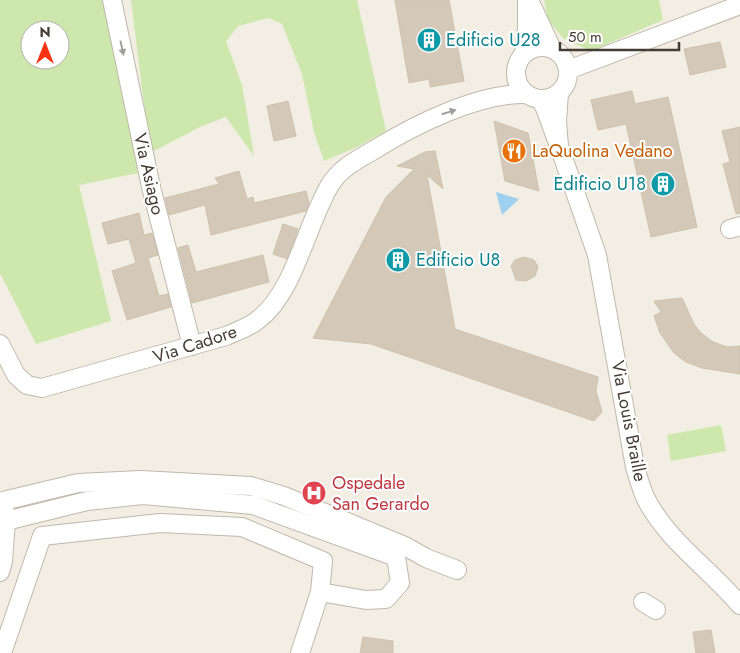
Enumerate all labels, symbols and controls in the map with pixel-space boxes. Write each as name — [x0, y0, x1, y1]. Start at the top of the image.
north arrow — [20, 20, 70, 70]
scale bar — [560, 20, 679, 52]
text: N — [39, 22, 51, 42]
text: 50 m — [568, 26, 602, 48]
building icon: Edificio U28 — [416, 27, 442, 53]
place label: Edificio U28 — [446, 27, 541, 53]
one-way arrow — [118, 40, 126, 56]
one-way arrow — [442, 107, 457, 115]
street label: Via Asiago — [127, 131, 171, 218]
restaurant icon: LaQuolina Vedano — [501, 138, 527, 164]
place label: LaQuolina Vedano — [532, 138, 673, 164]
place label: Edificio U18 — [554, 171, 646, 197]
building icon: Edificio U18 — [650, 171, 676, 197]
building icon: Edificio U8 — [385, 247, 411, 273]
place label: Edificio U8 — [416, 247, 500, 273]
street label: Via Cadore — [150, 318, 240, 370]
street label: Via Louis Braille — [605, 358, 653, 484]
place label: Ospedale San Gerardo — [332, 470, 430, 517]
hospital icon: Ospedale San Gerardo — [301, 480, 327, 506]

